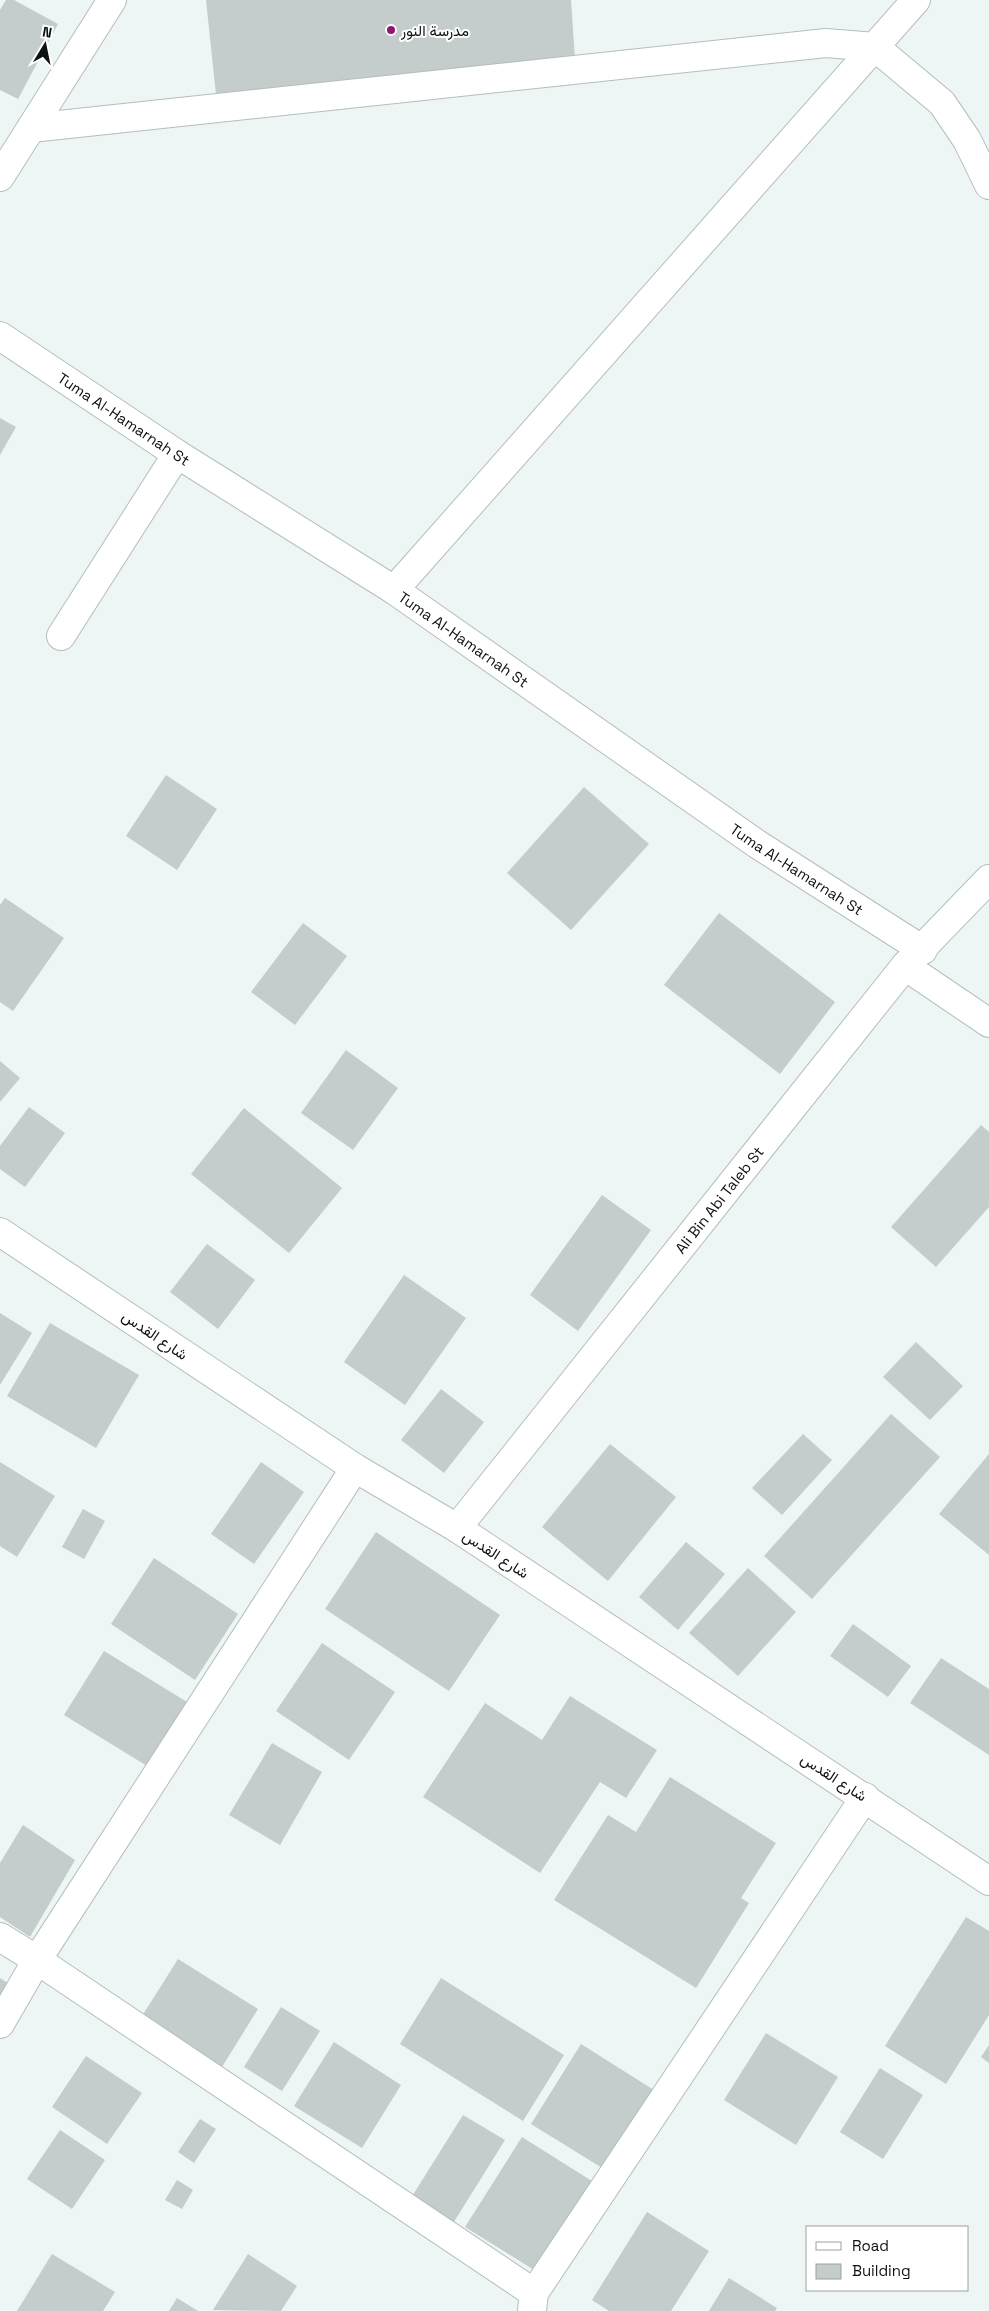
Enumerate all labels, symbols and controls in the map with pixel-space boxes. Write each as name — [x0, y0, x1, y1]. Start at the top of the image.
north arrow — [20, 20, 70, 70]
place label: مدرسة النور — [400, 21, 469, 40]
text: N — [41, 23, 53, 42]
marker: مدرسة النور — [385, 24, 397, 36]
street label: Tuma Al-Hamarnah St — [54, 368, 194, 469]
street label: Tuma Al-Hamarnah St — [395, 587, 533, 691]
street label: Tuma Al-Hamarnah St — [727, 819, 867, 919]
street label: Ali Bin Abi Taleb St — [670, 1142, 767, 1257]
street label: شارع القدس — [117, 1306, 192, 1366]
street label: شارع القدس — [458, 1526, 533, 1584]
street label: شارع القدس — [796, 1749, 871, 1807]
legend — [806, 2226, 969, 2291]
text: Road — [852, 2236, 889, 2255]
text: Building — [852, 2261, 911, 2280]

